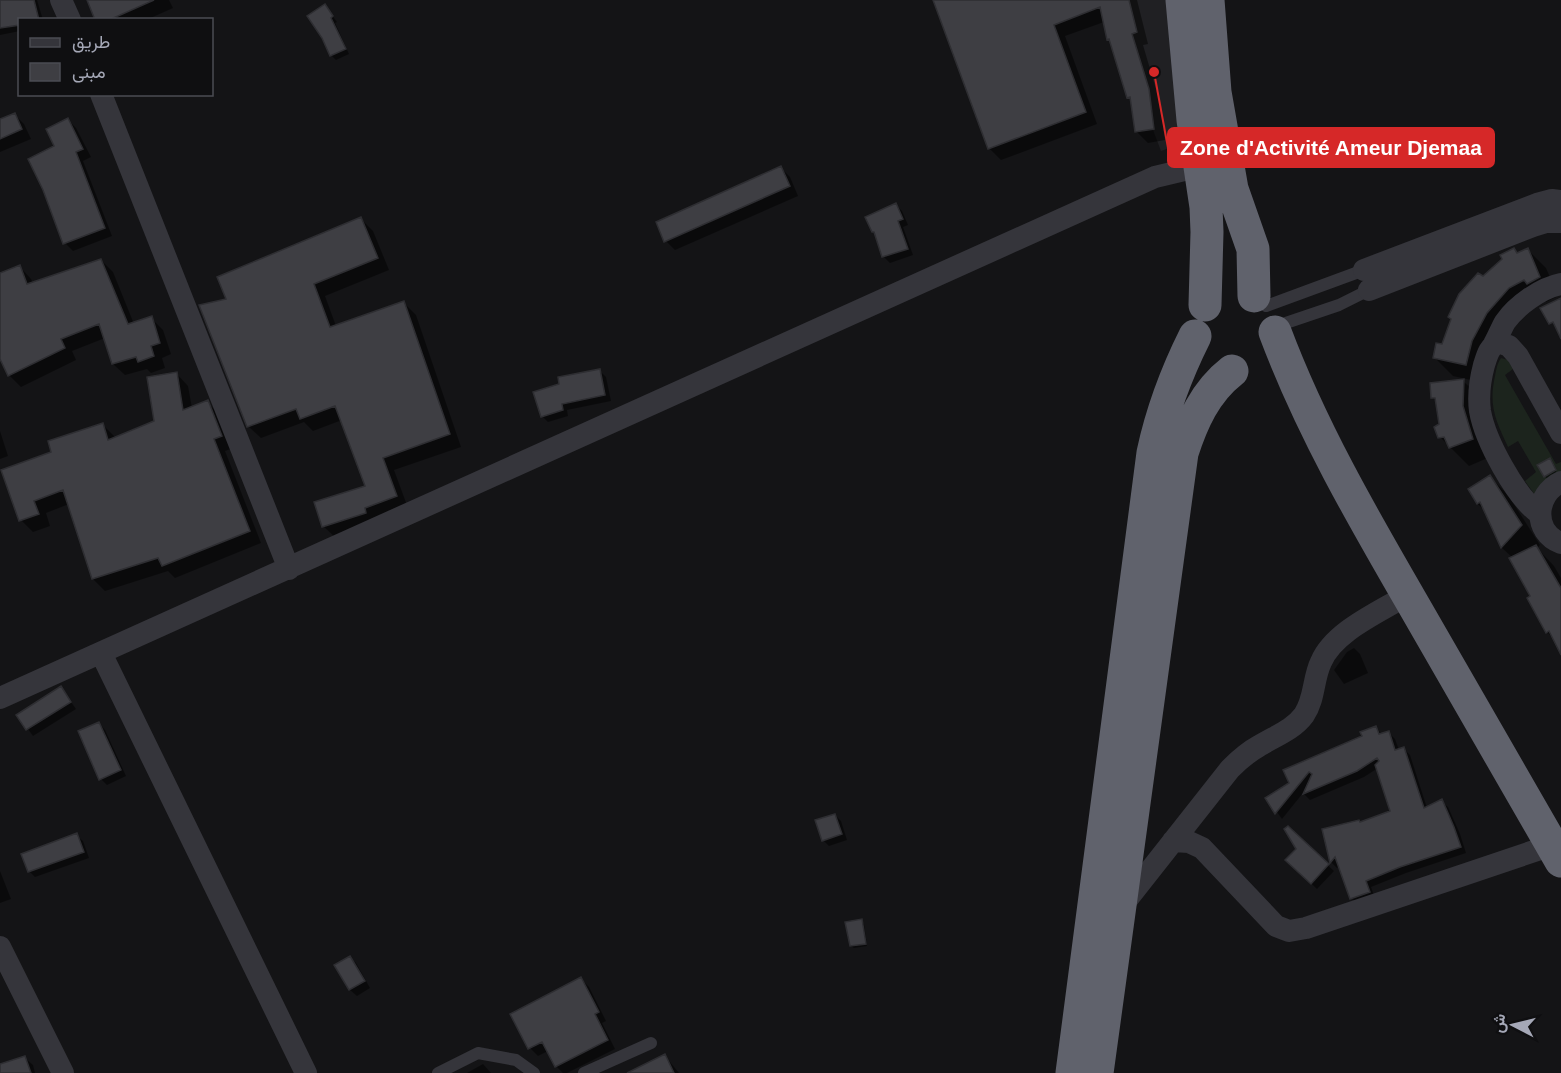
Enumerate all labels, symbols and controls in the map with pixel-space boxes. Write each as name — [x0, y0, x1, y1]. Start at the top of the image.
legend — [18, 18, 213, 96]
text: طريق — [72, 32, 110, 53]
text: مبنى — [72, 62, 106, 83]
callout: Zone d'Activité Ameur Djemaa — [1168, 128, 1494, 167]
text: Zone d'Activité Ameur Djemaa — [1180, 136, 1482, 159]
north arrow — [1483, 995, 1543, 1055]
text: ش — [1489, 1013, 1509, 1034]

